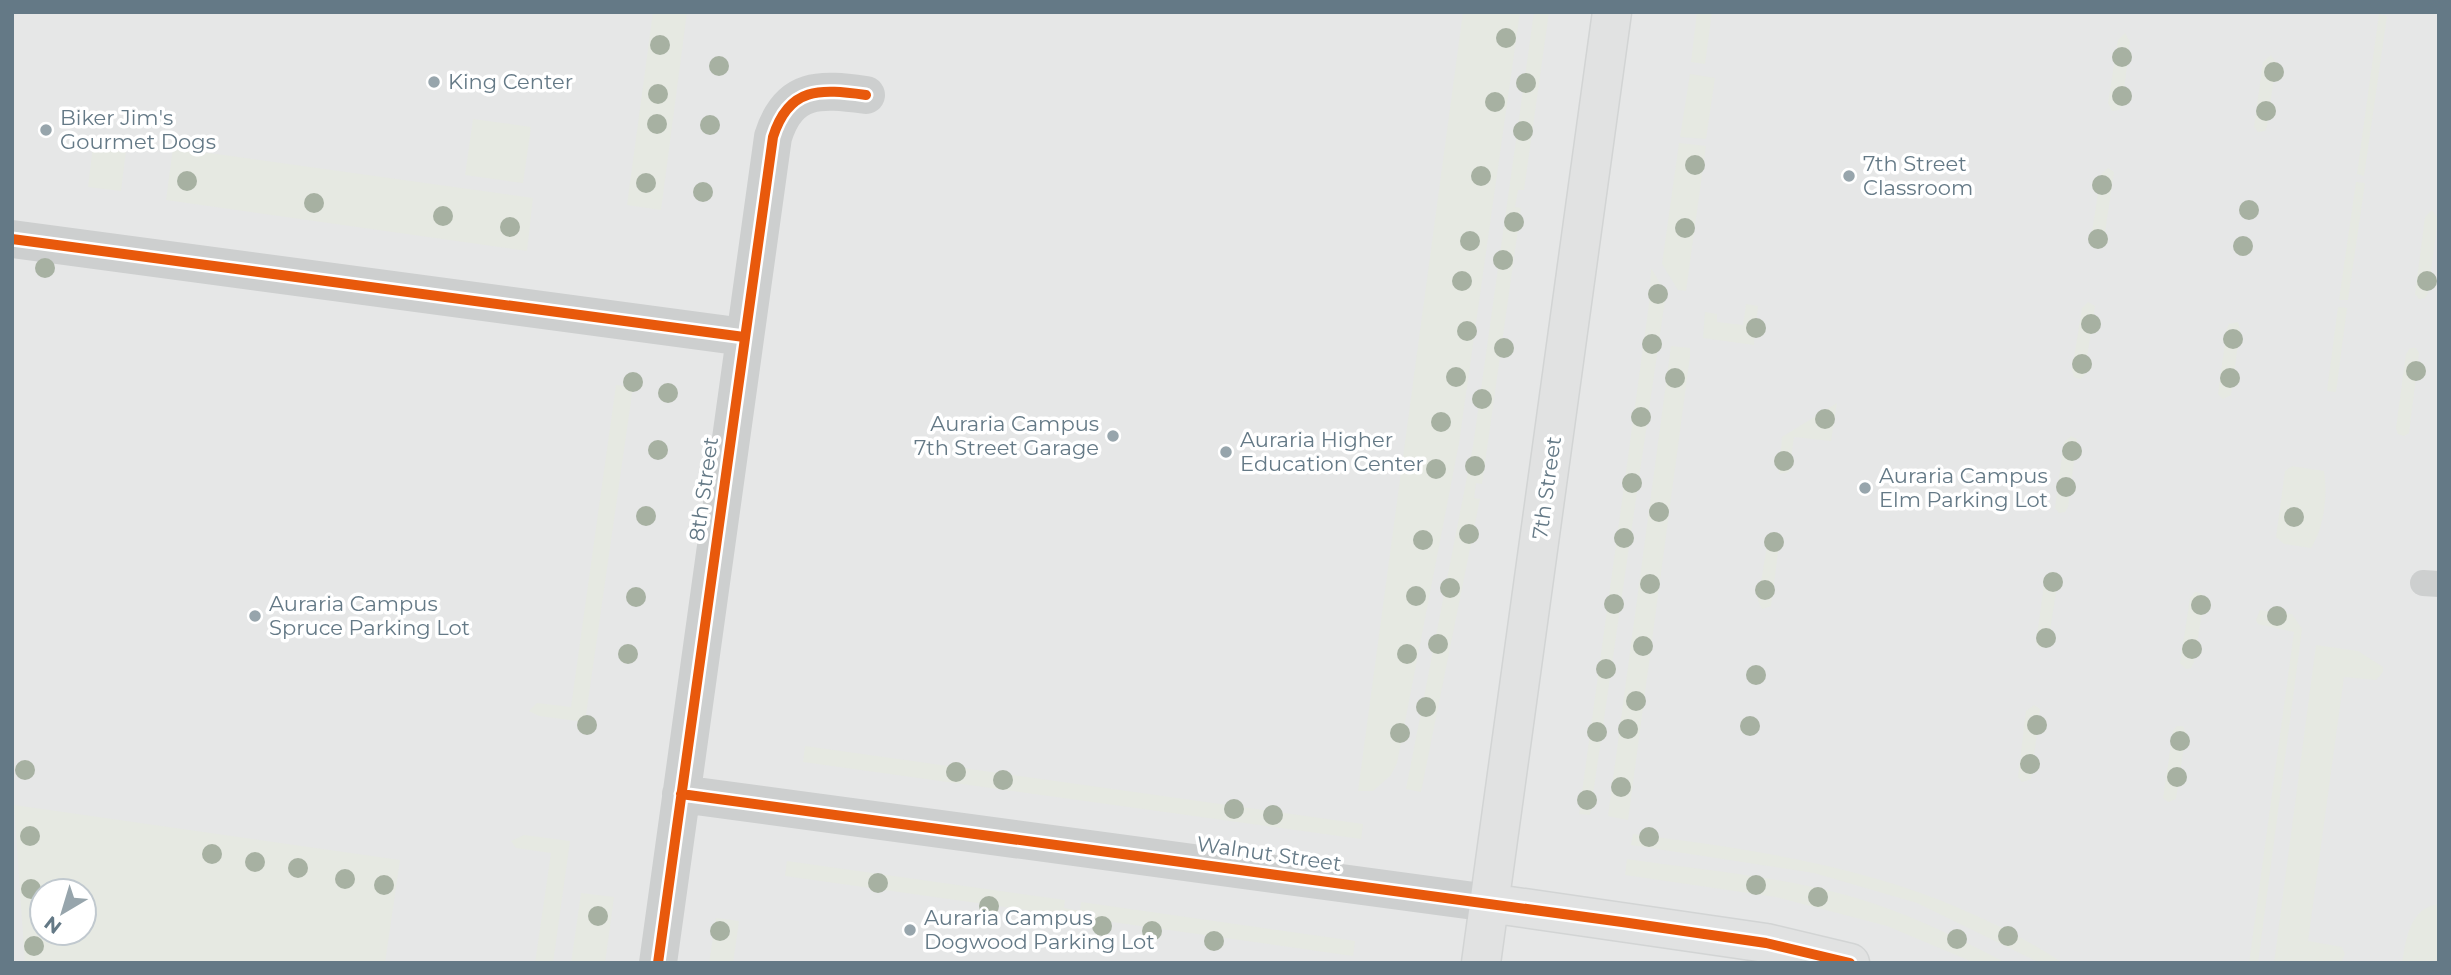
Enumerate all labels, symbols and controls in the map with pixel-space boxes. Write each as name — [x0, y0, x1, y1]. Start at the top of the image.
place label: King Center — [448, 69, 573, 94]
marker: King Center — [426, 74, 442, 90]
place label: Biker Jim's Gourmet Dogs — [60, 105, 216, 154]
marker: Biker Jim's Gourmet Dogs — [38, 122, 54, 138]
place label: 7th Street Classroom — [1863, 151, 1973, 200]
marker: 7th Street Classroom — [1841, 168, 1857, 184]
place label: Auraria Campus 7th Street Garage — [914, 411, 1099, 460]
place label: Auraria Higher Education Center — [1240, 427, 1424, 476]
marker: Auraria Campus 7th Street Garage — [1105, 428, 1121, 444]
street label: 8th Street — [684, 435, 723, 543]
street label: 7th Street — [1527, 435, 1566, 541]
marker: Auraria Higher Education Center — [1218, 444, 1234, 460]
place label: Auraria Campus Elm Parking Lot — [1879, 463, 2048, 512]
marker: Auraria Campus Elm Parking Lot — [1857, 480, 1873, 496]
place label: Auraria Campus Spruce Parking Lot — [269, 591, 470, 640]
marker: Auraria Campus Spruce Parking Lot — [247, 608, 263, 624]
street label: Walnut Street — [1195, 831, 1343, 876]
north arrow — [28, 877, 98, 947]
place label: Auraria Campus Dogwood Parking Lot — [924, 905, 1155, 954]
text: N — [40, 911, 66, 939]
marker: Auraria Campus Dogwood Parking Lot — [902, 922, 918, 938]

